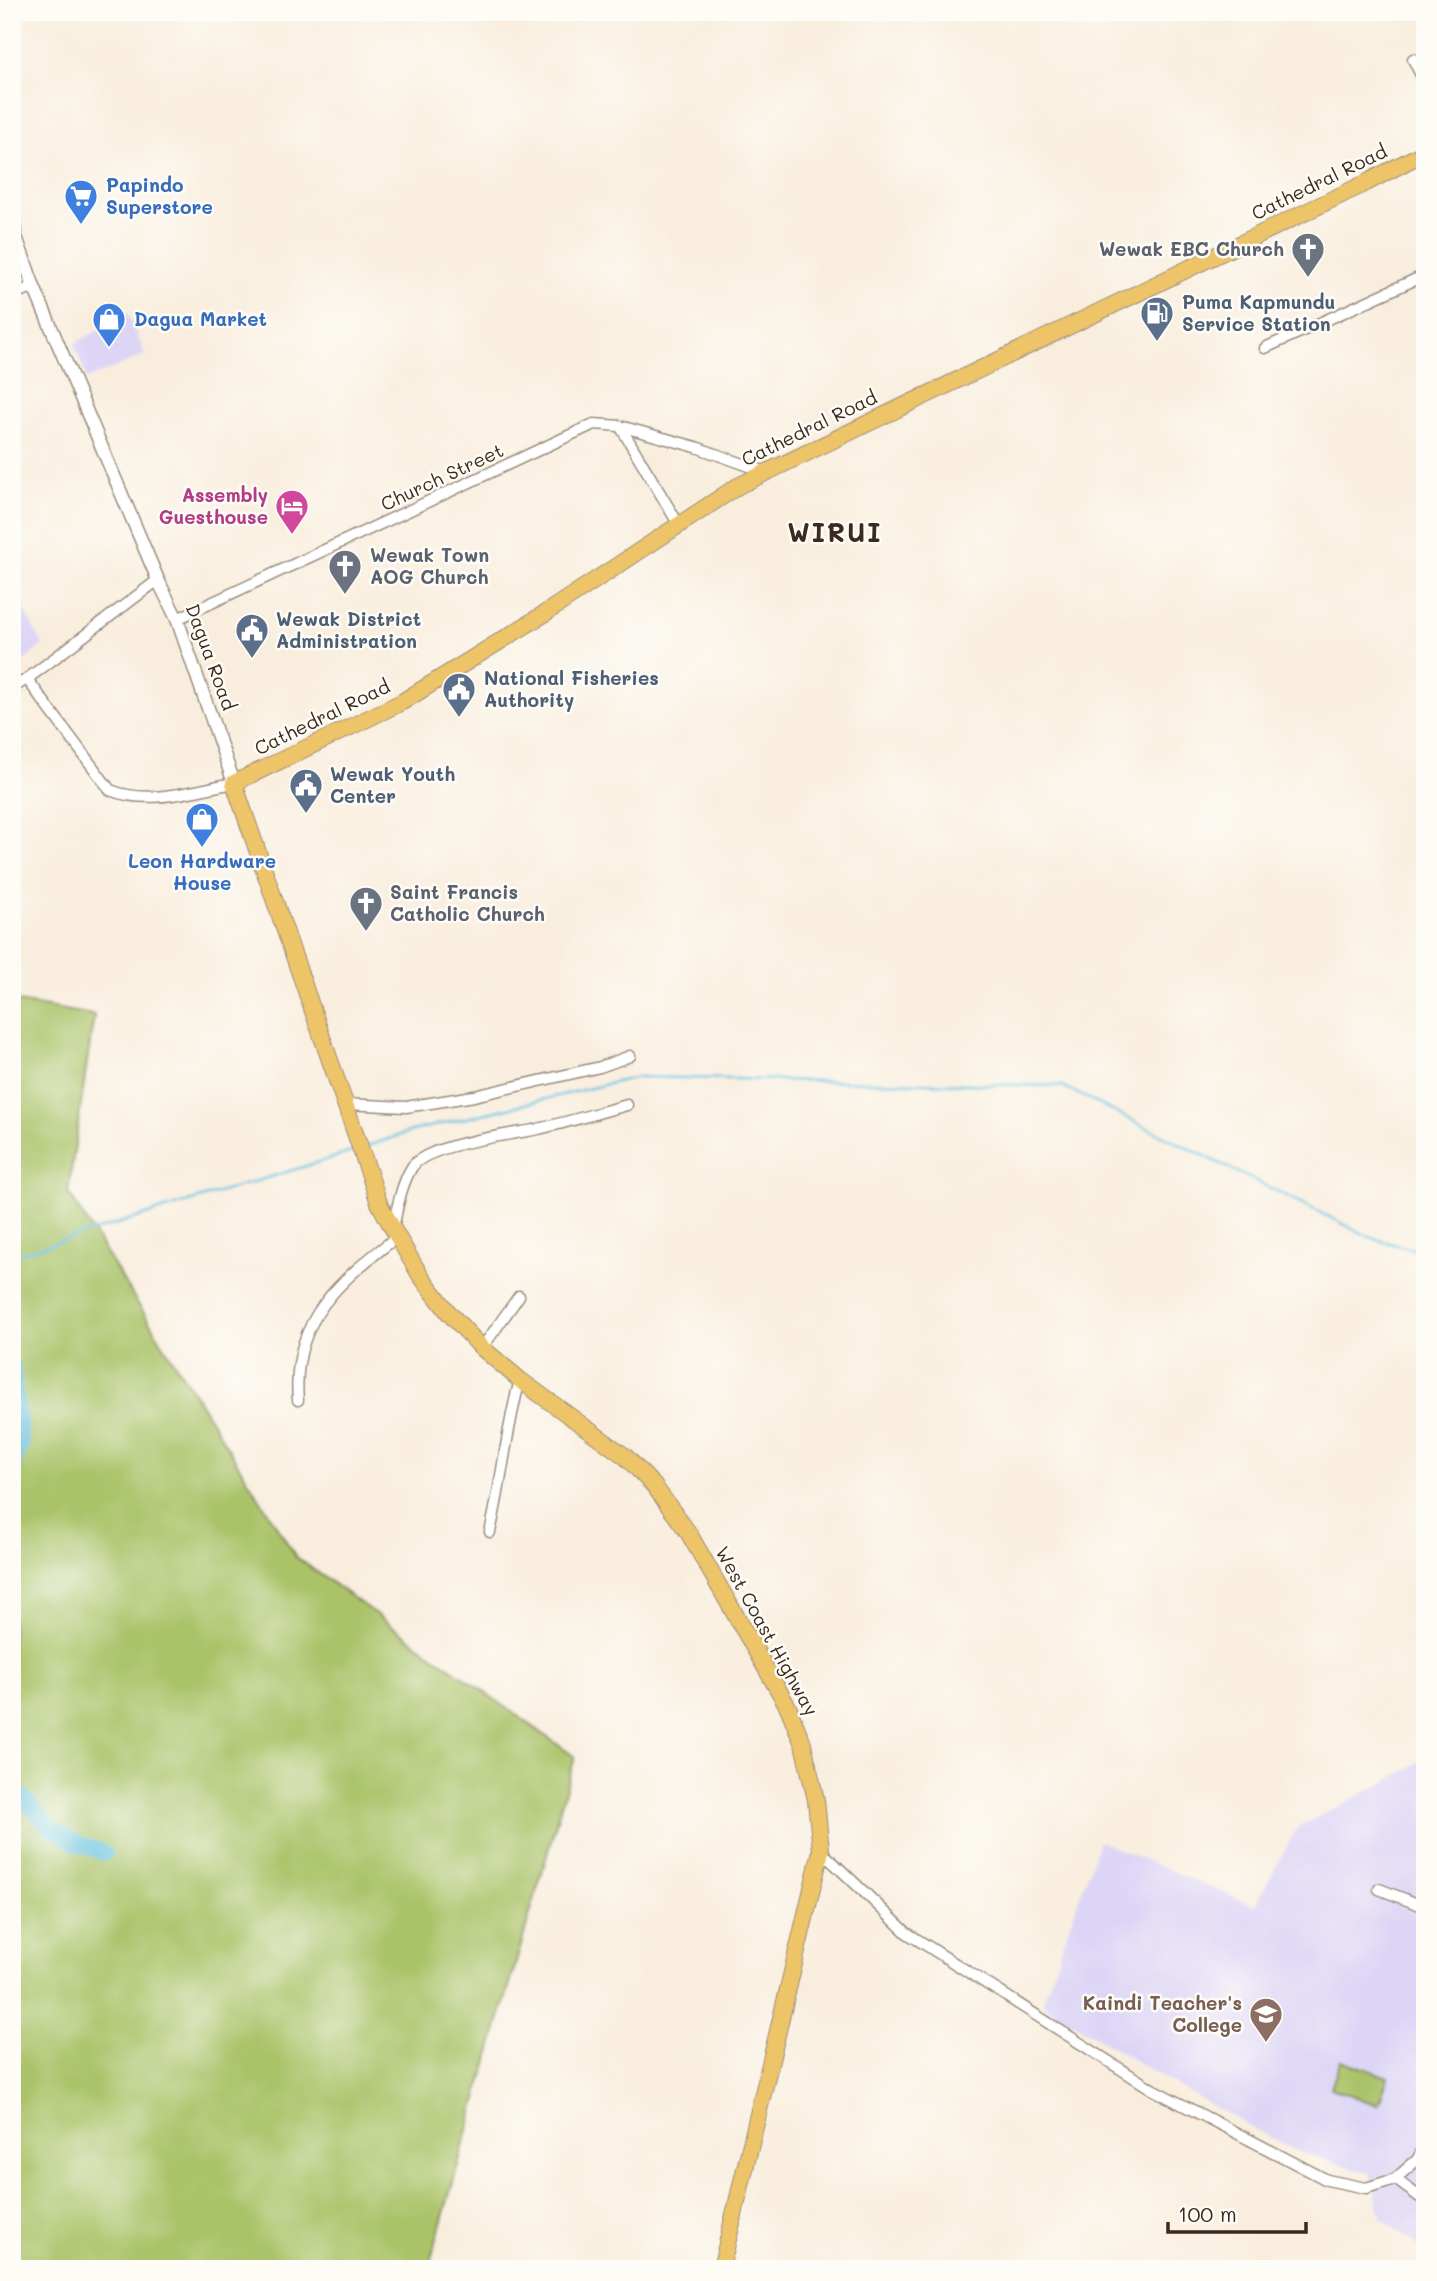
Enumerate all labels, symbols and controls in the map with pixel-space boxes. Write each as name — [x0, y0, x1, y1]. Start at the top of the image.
street label: Cathedral Road — [1247, 138, 1391, 225]
place label: Papindo Superstore — [106, 172, 213, 219]
supermarket icon: Papindo Superstore — [62, 177, 100, 226]
church icon: Wewak EBC Church — [1289, 230, 1327, 279]
place label: Wewak EBC Church — [1099, 236, 1284, 261]
place label: Puma Kapmundu Service Station — [1182, 289, 1335, 336]
fuel station icon: Puma Kapmundu Service Station — [1138, 294, 1176, 343]
shop icon: Dagua Market — [90, 300, 128, 349]
place label: Dagua Market — [134, 306, 267, 331]
street label: Cathedral Road — [737, 384, 881, 471]
street label: Church Street — [376, 437, 507, 516]
place label: Assembly Guesthouse — [159, 482, 268, 529]
hotel icon: Assembly Guesthouse — [273, 487, 311, 536]
district label: WIRUI — [788, 515, 882, 549]
place label: Wewak Town AOG Church — [370, 542, 489, 589]
church icon: Wewak Town AOG Church — [326, 547, 364, 596]
street label: Dagua Road — [181, 600, 242, 714]
place label: Wewak District Administration — [276, 606, 421, 653]
public building icon: Wewak District Administration — [233, 611, 271, 660]
place label: National Fisheries Authority — [484, 665, 659, 712]
public building icon: National Fisheries Authority — [440, 670, 478, 719]
street label: Cathedral Road — [250, 673, 394, 760]
place label: Wewak Youth Center — [330, 761, 455, 808]
public building icon: Wewak Youth Center — [287, 766, 325, 815]
shop icon: Leon Hardware House — [183, 800, 221, 849]
place label: Leon Hardware House — [128, 848, 276, 895]
place label: Saint Francis Catholic Church — [390, 879, 545, 926]
church icon: Saint Francis Catholic Church — [347, 884, 385, 933]
street label: West Coast Highway — [710, 1542, 824, 1720]
place label: Kaindi Teacher's College — [1083, 1990, 1242, 2037]
school or university icon: Kaindi Teacher's College — [1247, 1995, 1285, 2044]
scale bar — [1168, 2190, 1306, 2234]
text: 100 m — [1178, 2200, 1237, 2227]

